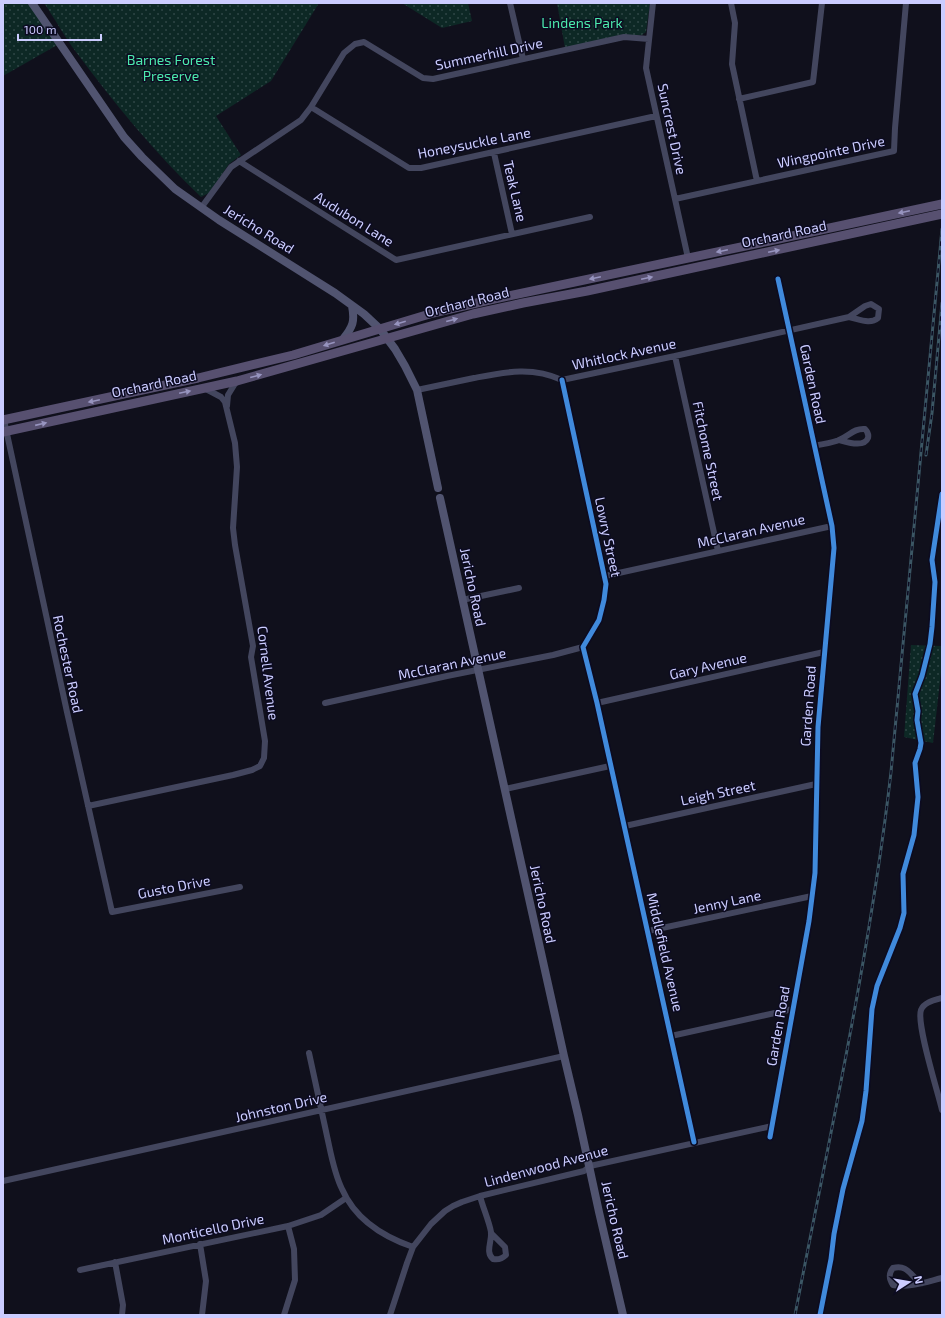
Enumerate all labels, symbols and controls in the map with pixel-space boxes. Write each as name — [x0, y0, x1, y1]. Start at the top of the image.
park label: Lindens Park — [541, 14, 623, 31]
scale bar — [18, 16, 101, 42]
text: 100 m — [24, 22, 56, 36]
street label: Summerhill Drive — [434, 34, 544, 73]
park label: Barnes Forest Preserve — [127, 51, 215, 84]
street label: Suncrest Drive — [655, 82, 690, 176]
street label: Honeysuckle Lane — [416, 123, 532, 162]
street label: Wingpointe Drive — [776, 132, 886, 171]
street label: Teak Lane — [500, 159, 531, 223]
street label: Audubon Lane — [311, 187, 397, 250]
street label: Jericho Road — [221, 200, 298, 257]
one-way arrow — [898, 210, 910, 216]
street label: Orchard Road — [740, 216, 828, 251]
one-way arrow — [768, 247, 780, 253]
one-way arrow — [716, 249, 728, 255]
one-way arrow — [589, 275, 601, 281]
one-way arrow — [641, 275, 653, 281]
street label: Orchard Road — [423, 283, 511, 320]
one-way arrow — [446, 317, 458, 323]
one-way arrow — [394, 320, 406, 326]
street label: Whitlock Avenue — [570, 334, 677, 373]
one-way arrow — [323, 341, 335, 347]
street label: Garden Road — [797, 343, 830, 425]
street label: Orchard Road — [110, 366, 198, 401]
one-way arrow — [249, 372, 262, 378]
one-way arrow — [179, 388, 192, 394]
one-way arrow — [88, 398, 100, 404]
street label: Fitchome Street — [690, 400, 727, 502]
one-way arrow — [35, 420, 47, 426]
street label: Lowry Street — [592, 495, 625, 578]
street label: McClaran Avenue — [695, 510, 806, 551]
street label: Jericho Road — [457, 546, 490, 628]
street label: Rochester Road — [50, 613, 87, 714]
street label: Cornell Avenue — [254, 625, 283, 721]
street label: McClaran Avenue — [396, 644, 508, 683]
street label: Gary Avenue — [668, 648, 748, 683]
street label: Garden Road — [796, 665, 819, 747]
street label: Leigh Street — [679, 776, 757, 809]
street label: Jericho Road — [527, 863, 560, 945]
street label: Gusto Drive — [136, 871, 212, 902]
street label: Jenny Lane — [691, 886, 763, 917]
street label: Middlefield Avenue — [644, 891, 687, 1013]
street label: Garden Road — [762, 985, 793, 1067]
street label: Johnston Drive — [233, 1088, 329, 1125]
street label: Lindenwood Avenue — [482, 1141, 610, 1190]
street label: Jericho Road — [598, 1179, 633, 1261]
street label: Monticello Drive — [160, 1209, 266, 1248]
north arrow — [889, 1262, 929, 1302]
text: N — [912, 1275, 926, 1285]

